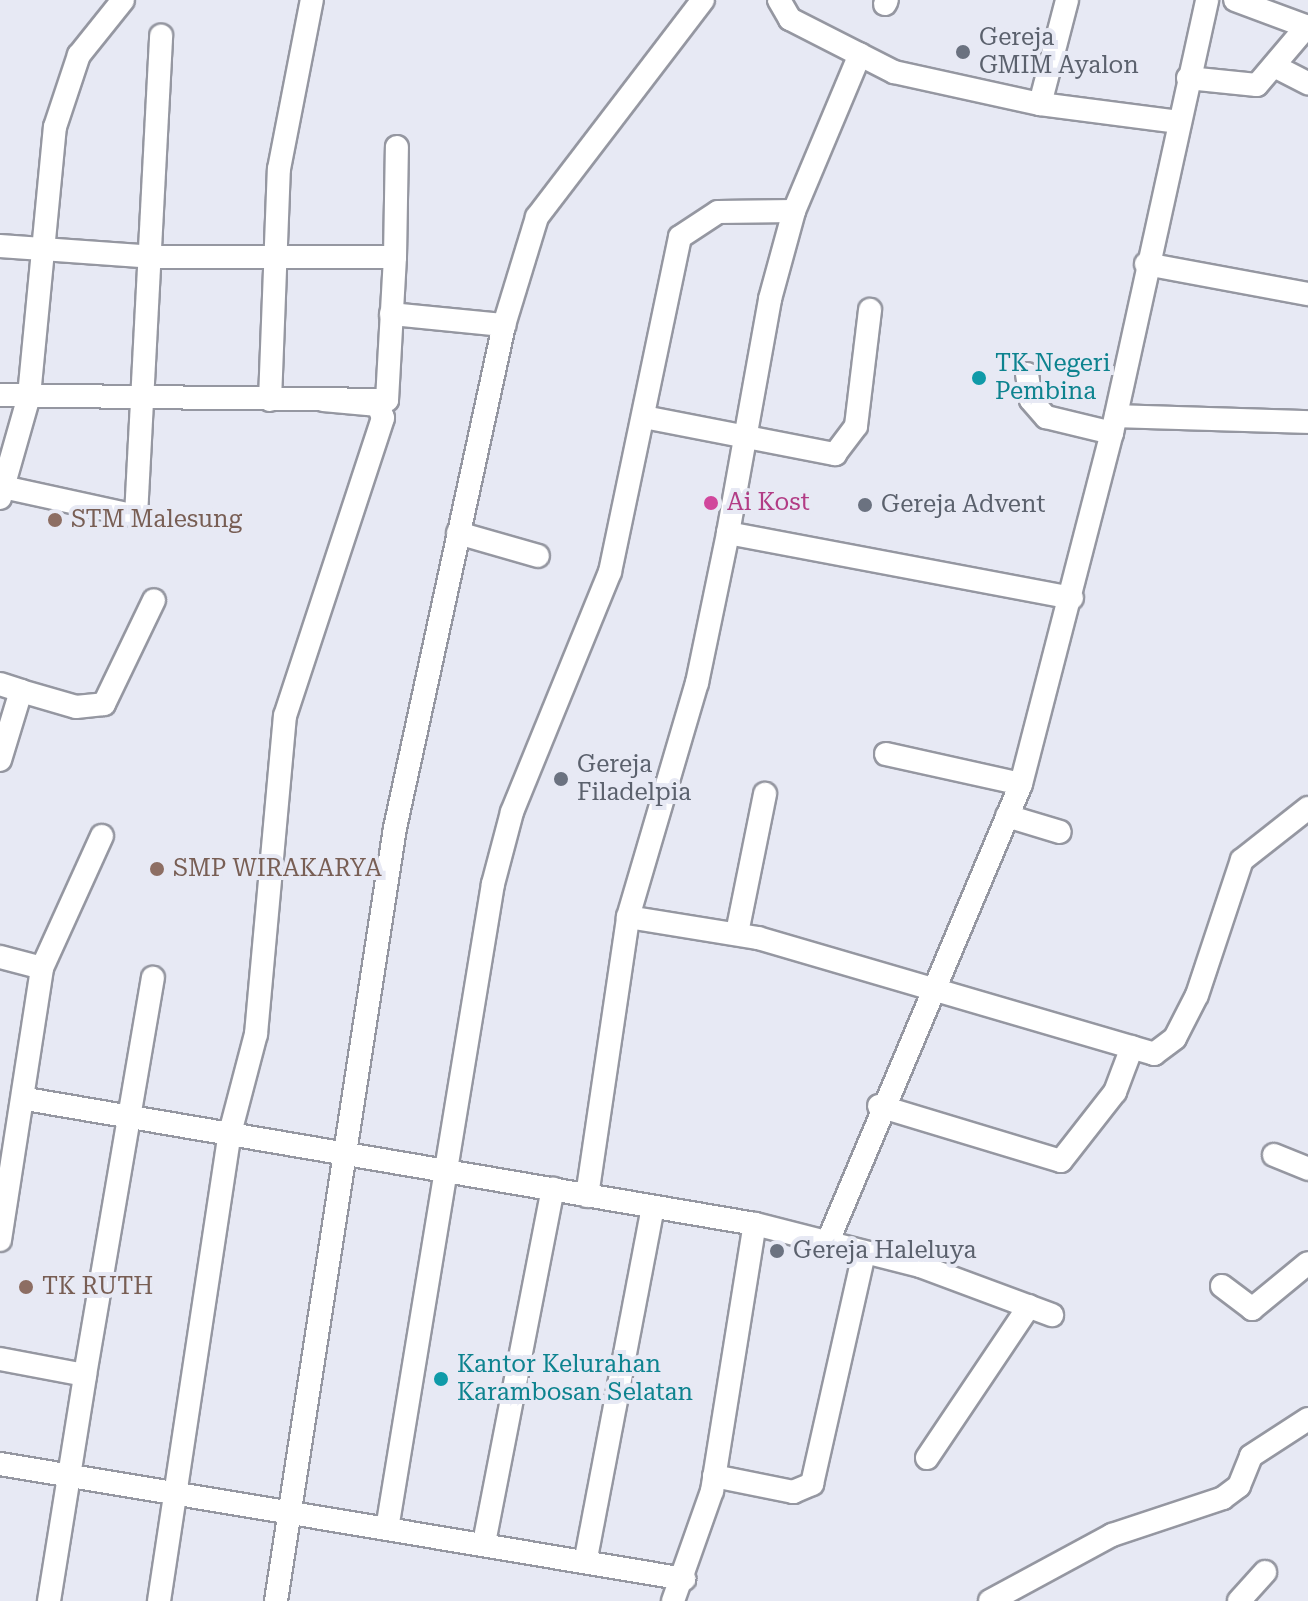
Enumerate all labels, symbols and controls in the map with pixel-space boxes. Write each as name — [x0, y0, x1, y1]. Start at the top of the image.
place label: Gereja GMIM Ayalon — [979, 24, 1139, 80]
marker: Gereja GMIM Ayalon — [954, 43, 972, 61]
place label: TK Negeri Pembina — [995, 350, 1110, 406]
marker: TK Negeri Pembina — [970, 369, 988, 387]
place label: Ai Kost — [727, 489, 810, 517]
place label: Gereja Advent — [881, 491, 1045, 519]
marker: Ai Kost — [702, 494, 720, 512]
marker: Gereja Advent — [856, 496, 874, 514]
place label: STM Malesung — [71, 506, 242, 534]
marker: STM Malesung — [46, 511, 64, 529]
place label: Gereja Filadelpia — [577, 751, 691, 807]
marker: Gereja Filadelpia — [552, 770, 570, 788]
place label: SMP WIRAKARYA — [173, 855, 382, 883]
marker: SMP WIRAKARYA — [148, 860, 166, 878]
place label: Gereja Haleluya — [793, 1237, 976, 1265]
marker: Gereja Haleluya — [768, 1242, 786, 1260]
place label: TK RUTH — [42, 1273, 153, 1301]
marker: TK RUTH — [17, 1278, 35, 1296]
place label: Kantor Kelurahan Karambosan Selatan — [457, 1351, 693, 1407]
marker: Kantor Kelurahan Karambosan Selatan — [432, 1370, 450, 1388]

